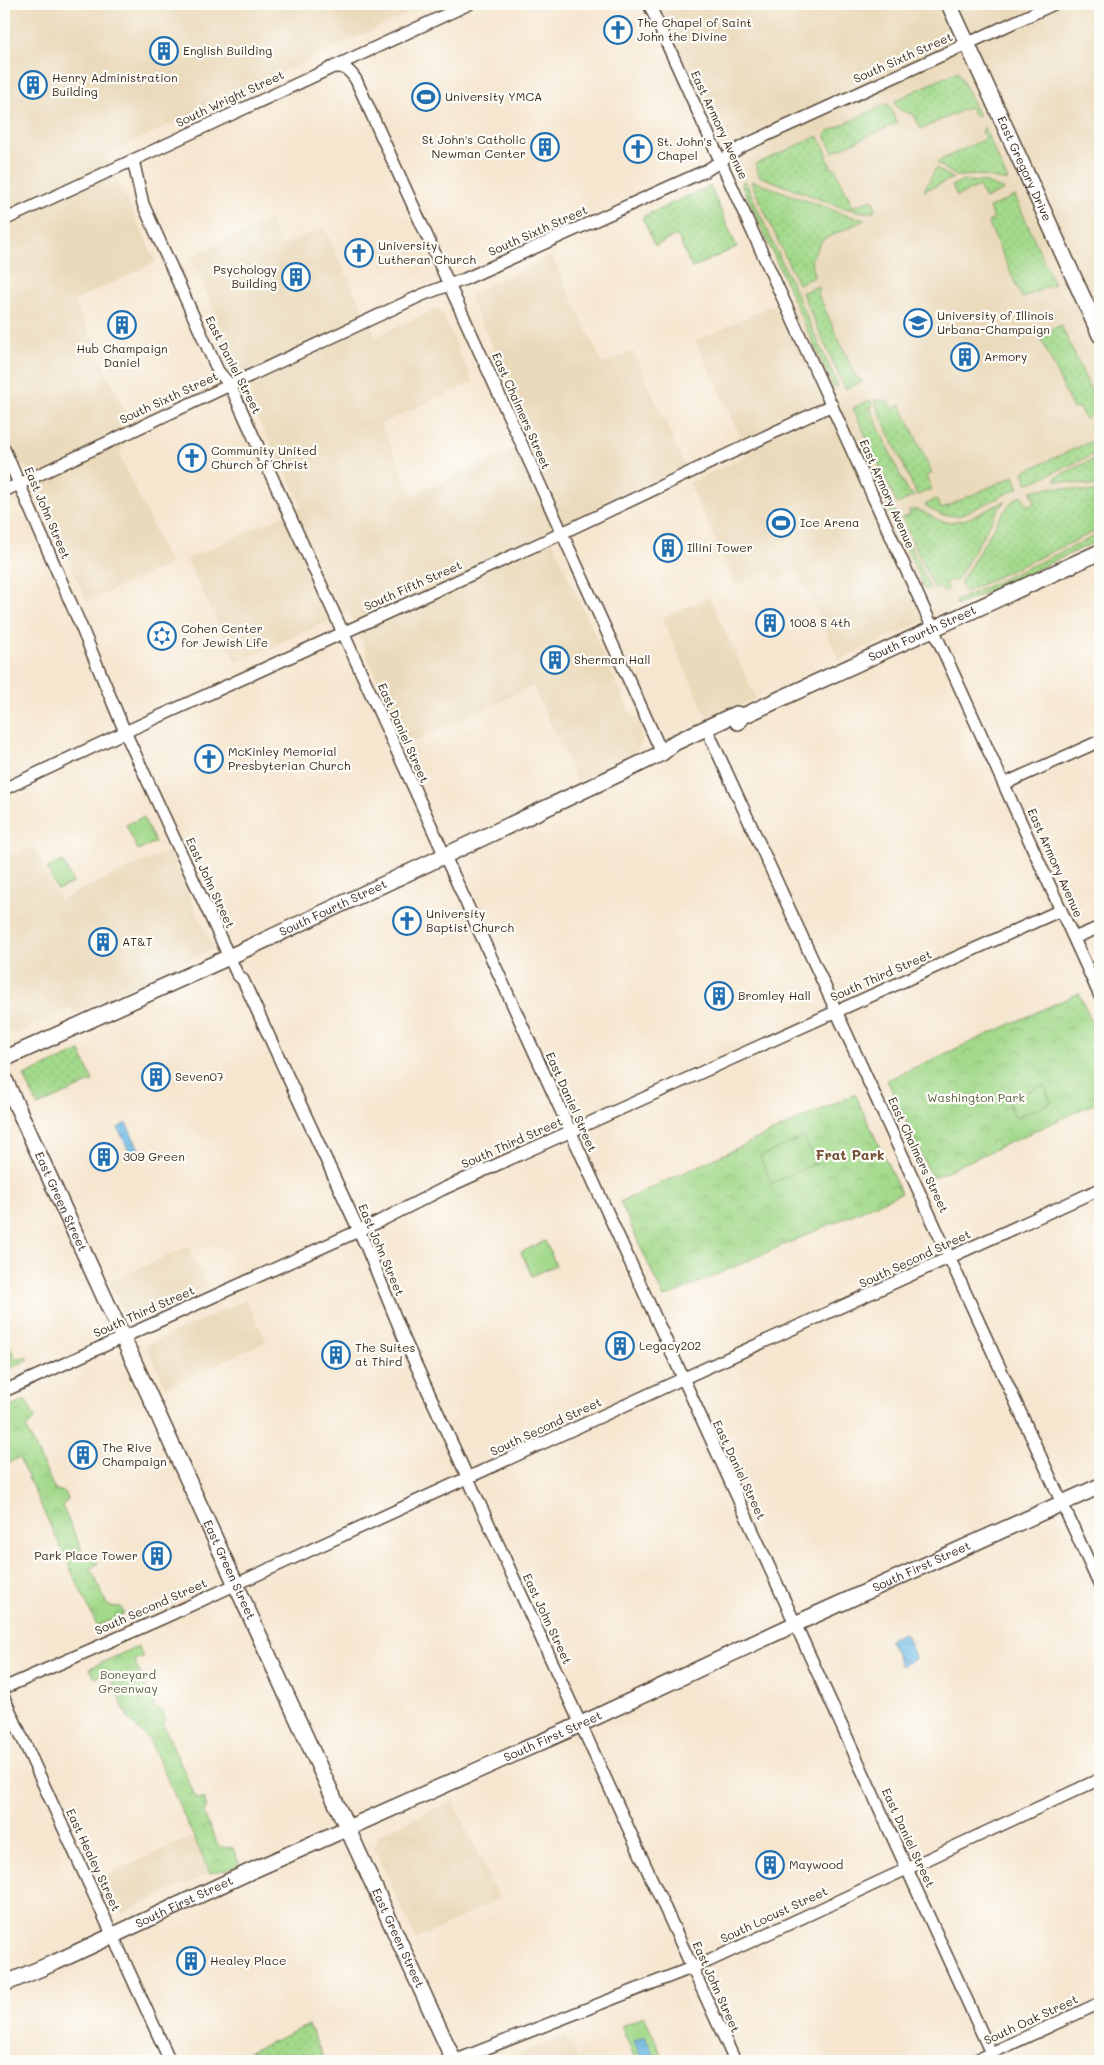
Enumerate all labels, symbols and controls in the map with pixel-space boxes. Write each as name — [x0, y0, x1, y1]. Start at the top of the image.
place label: The Chapel of Saint John the Divine — [637, 14, 752, 44]
church icon: The Chapel of Saint John the Divine — [603, 15, 633, 45]
street label: South Sixth Street — [850, 28, 955, 86]
building icon: English Building — [149, 36, 179, 66]
place label: English Building — [183, 42, 272, 58]
street label: South Wright Street — [173, 66, 286, 130]
street label: East Armory Avenue — [688, 68, 752, 181]
place label: Henry Administration Building — [52, 69, 178, 99]
building icon: Henry Administration Building — [18, 70, 48, 100]
sports icon: University YMCA — [411, 82, 441, 112]
place label: University YMCA — [445, 88, 542, 104]
street label: East Gregory Drive — [994, 113, 1056, 223]
place label: St John's Catholic Newman Center — [422, 131, 526, 161]
building icon: St John's Catholic Newman Center — [530, 132, 560, 162]
place label: St. John's Chapel — [657, 133, 712, 163]
church icon: St. John's Chapel — [623, 134, 653, 164]
street label: South Sixth Street — [485, 201, 590, 259]
place label: University Lutheran Church — [378, 237, 476, 267]
church icon: University Lutheran Church — [344, 238, 374, 268]
place label: Psychology Building — [213, 261, 277, 291]
building icon: Psychology Building — [281, 262, 311, 292]
place label: University of Illinois Urbana-Champaign — [937, 307, 1054, 337]
school or university icon: University of Illinois Urbana-Champaign — [903, 308, 933, 338]
building icon: Hub Champaign Daniel — [107, 310, 137, 340]
street label: East Daniel Street — [202, 313, 265, 416]
place label: Hub Champaign Daniel — [76, 340, 168, 370]
building icon: Armory — [950, 342, 980, 372]
place label: Armory — [984, 348, 1027, 364]
street label: East Chalmers Street — [489, 350, 555, 471]
street label: South Sixth Street — [117, 367, 220, 427]
street label: East Armory Avenue — [857, 436, 919, 551]
place label: Community United Church of Christ — [211, 442, 317, 472]
church icon: Community United Church of Christ — [177, 443, 207, 473]
street label: East John Street — [21, 464, 75, 561]
sports icon: Ice Arena — [766, 508, 796, 538]
place label: Ice Arena — [800, 514, 859, 530]
building icon: Illini Tower — [653, 533, 683, 563]
place label: Illini Tower — [687, 539, 753, 555]
street label: South Fifth Street — [361, 556, 464, 614]
street label: South Fourth Street — [865, 601, 978, 664]
building icon: 1008 S 4th — [755, 608, 785, 638]
place label: 1008 S 4th — [789, 614, 850, 630]
place label: Cohen Center for Jewish Life — [181, 620, 268, 650]
synagogue icon: Cohen Center for Jewish Life — [147, 621, 177, 651]
building icon: Sherman Hall — [540, 645, 570, 675]
place label: Sherman Hall — [574, 651, 651, 667]
street label: East Daniel Street — [375, 680, 433, 785]
place label: McKinley Memorial Presbyterian Church — [228, 743, 351, 773]
church icon: McKinley Memorial Presbyterian Church — [194, 744, 224, 774]
street label: East Armory Avenue — [1025, 805, 1087, 920]
street label: East John Street — [183, 835, 239, 931]
street label: South Fourth Street — [276, 875, 389, 939]
place label: University Baptist Church — [426, 905, 514, 935]
church icon: University Baptist Church — [392, 906, 422, 936]
building icon: AT&T — [88, 927, 118, 957]
place label: AT&T — [122, 933, 153, 949]
street label: South Third Street — [827, 946, 934, 1005]
building icon: Bromley Hall — [704, 981, 734, 1011]
place label: Bromley Hall — [738, 987, 811, 1003]
street label: East Daniel Street — [543, 1049, 601, 1154]
building icon: Seven07 — [141, 1062, 171, 1092]
place label: Seven07 — [175, 1068, 224, 1084]
park label: Washington Park — [927, 1089, 1025, 1105]
street label: East Chalmers Street — [885, 1094, 953, 1215]
street label: South Third Street — [458, 1113, 565, 1172]
building icon: 309 Green — [89, 1142, 119, 1172]
district label: Frat Park — [815, 1145, 885, 1164]
place label: 309 Green — [123, 1148, 185, 1164]
street label: East Green Street — [32, 1149, 91, 1254]
street label: East John Street — [355, 1201, 409, 1298]
street label: South Second Street — [856, 1225, 973, 1291]
street label: South Third Street — [90, 1282, 197, 1341]
building icon: Legacy202 — [605, 1331, 635, 1361]
place label: Legacy202 — [639, 1337, 701, 1353]
place label: The Suites at Third — [355, 1339, 415, 1369]
building icon: The Suites at Third — [321, 1340, 351, 1370]
street label: South Second Street — [487, 1393, 604, 1459]
street label: East Daniel Street — [710, 1417, 770, 1522]
place label: The Rive Champaign — [102, 1439, 167, 1469]
building icon: The Rive Champaign — [68, 1440, 98, 1470]
street label: East Green Street — [200, 1517, 260, 1622]
street label: South First Street — [870, 1537, 973, 1595]
building icon: Park Place Tower — [142, 1541, 172, 1571]
place label: Park Place Tower — [34, 1547, 138, 1563]
street label: East John Street — [520, 1571, 576, 1667]
street label: South Second Street — [92, 1574, 209, 1638]
park label: Boneyard Greenway — [98, 1666, 158, 1696]
street label: South First Street — [501, 1706, 604, 1765]
street label: East Daniel Street — [879, 1785, 939, 1890]
street label: East Healey Street — [63, 1806, 125, 1913]
building icon: Maywood — [755, 1850, 785, 1880]
place label: Maywood — [789, 1856, 844, 1872]
street label: South First Street — [132, 1872, 235, 1931]
street label: South Locust Street — [717, 1882, 830, 1946]
street label: East Green Street — [369, 1885, 428, 1990]
street label: East John Street — [690, 1938, 744, 2035]
building icon: Healey Place — [176, 1946, 206, 1976]
place label: Healey Place — [210, 1952, 286, 1968]
street label: South Oak Street — [981, 1990, 1080, 2048]

